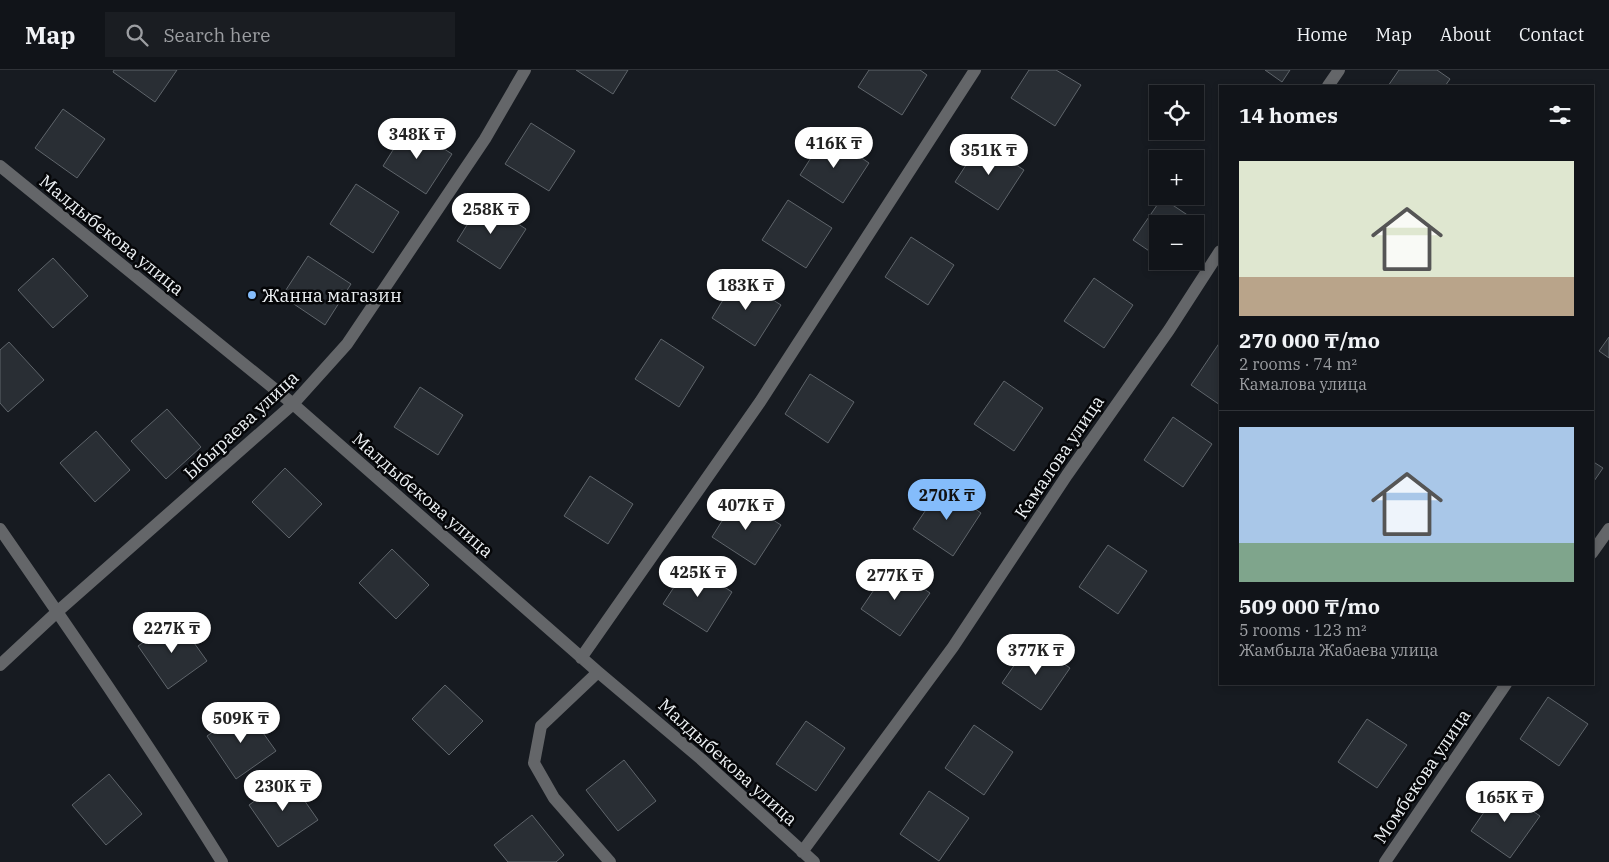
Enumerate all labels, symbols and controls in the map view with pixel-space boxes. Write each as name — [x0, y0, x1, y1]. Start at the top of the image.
search box — [105, 12, 455, 57]
text: Map — [25, 19, 75, 51]
icon: search — [123, 21, 151, 49]
text: Search here — [163, 23, 270, 47]
text: Home — [1296, 23, 1348, 46]
text: Map — [1376, 23, 1412, 46]
text: About — [1440, 23, 1491, 46]
text: Contact — [1519, 23, 1584, 46]
map controls — [1149, 85, 1204, 270]
button: locate — [1149, 85, 1204, 140]
text: 14 homes — [1239, 101, 1338, 129]
icon: filters — [1546, 101, 1574, 129]
pin: 348K ₸ — [376, 118, 458, 160]
text: 348K ₸ — [389, 124, 445, 144]
pin: 416K ₸ — [793, 126, 875, 169]
text: 416K ₸ — [806, 133, 862, 153]
pin: 351K ₸ — [948, 134, 1030, 176]
text: 351K ₸ — [961, 140, 1017, 160]
button: + — [1149, 150, 1204, 205]
street label: Малдыбекова улица — [35, 170, 189, 301]
pin: 258K ₸ — [450, 192, 532, 235]
icon: home — [1362, 194, 1452, 284]
text: 258K ₸ — [463, 199, 519, 219]
button: − — [1149, 215, 1204, 270]
pin: 183K ₸ — [705, 268, 787, 311]
text: 183K ₸ — [718, 275, 774, 295]
place label: Жанна магазин — [262, 284, 402, 307]
marker: Жанна магазин — [246, 289, 258, 301]
text: 270 000 ₸/mo — [1239, 326, 1380, 354]
text: 2 rooms · 74 m² — [1239, 354, 1357, 374]
street label: Ыбыраева улица — [179, 366, 303, 484]
text: Камалова улица — [1239, 374, 1367, 394]
street label: Камалова улица — [1009, 391, 1109, 523]
street label: Малдыбекова улица — [348, 427, 498, 563]
icon: home — [1362, 459, 1452, 549]
pin: 270K ₸ — [906, 478, 988, 521]
text: 270K ₸ — [919, 485, 975, 505]
pin: 407K ₸ — [705, 488, 787, 531]
text: 407K ₸ — [718, 495, 774, 515]
pin: 425K ₸ — [657, 556, 739, 598]
pin: 277K ₸ — [854, 558, 936, 601]
text: 425K ₸ — [670, 562, 726, 582]
text: 277K ₸ — [867, 565, 923, 585]
text: 509 000 ₸/mo — [1239, 592, 1380, 620]
pin: 227K ₸ — [131, 612, 213, 654]
text: 227K ₸ — [144, 618, 200, 638]
text: 5 rooms · 123 m² — [1239, 620, 1367, 640]
pin: 377K ₸ — [995, 634, 1077, 676]
text: 377K ₸ — [1008, 640, 1064, 660]
text: Жамбыла Жабаева улица — [1239, 640, 1438, 660]
street label: Малдыбекова улица — [654, 693, 803, 831]
pin: 509K ₸ — [200, 702, 282, 744]
street label: Момбекова улица — [1369, 704, 1476, 847]
text: 509K ₸ — [213, 708, 269, 728]
pin: 230K ₸ — [242, 770, 324, 812]
text: 230K ₸ — [255, 776, 311, 796]
pin: 165K ₸ — [1464, 780, 1546, 823]
text: 165K ₸ — [1477, 787, 1533, 807]

